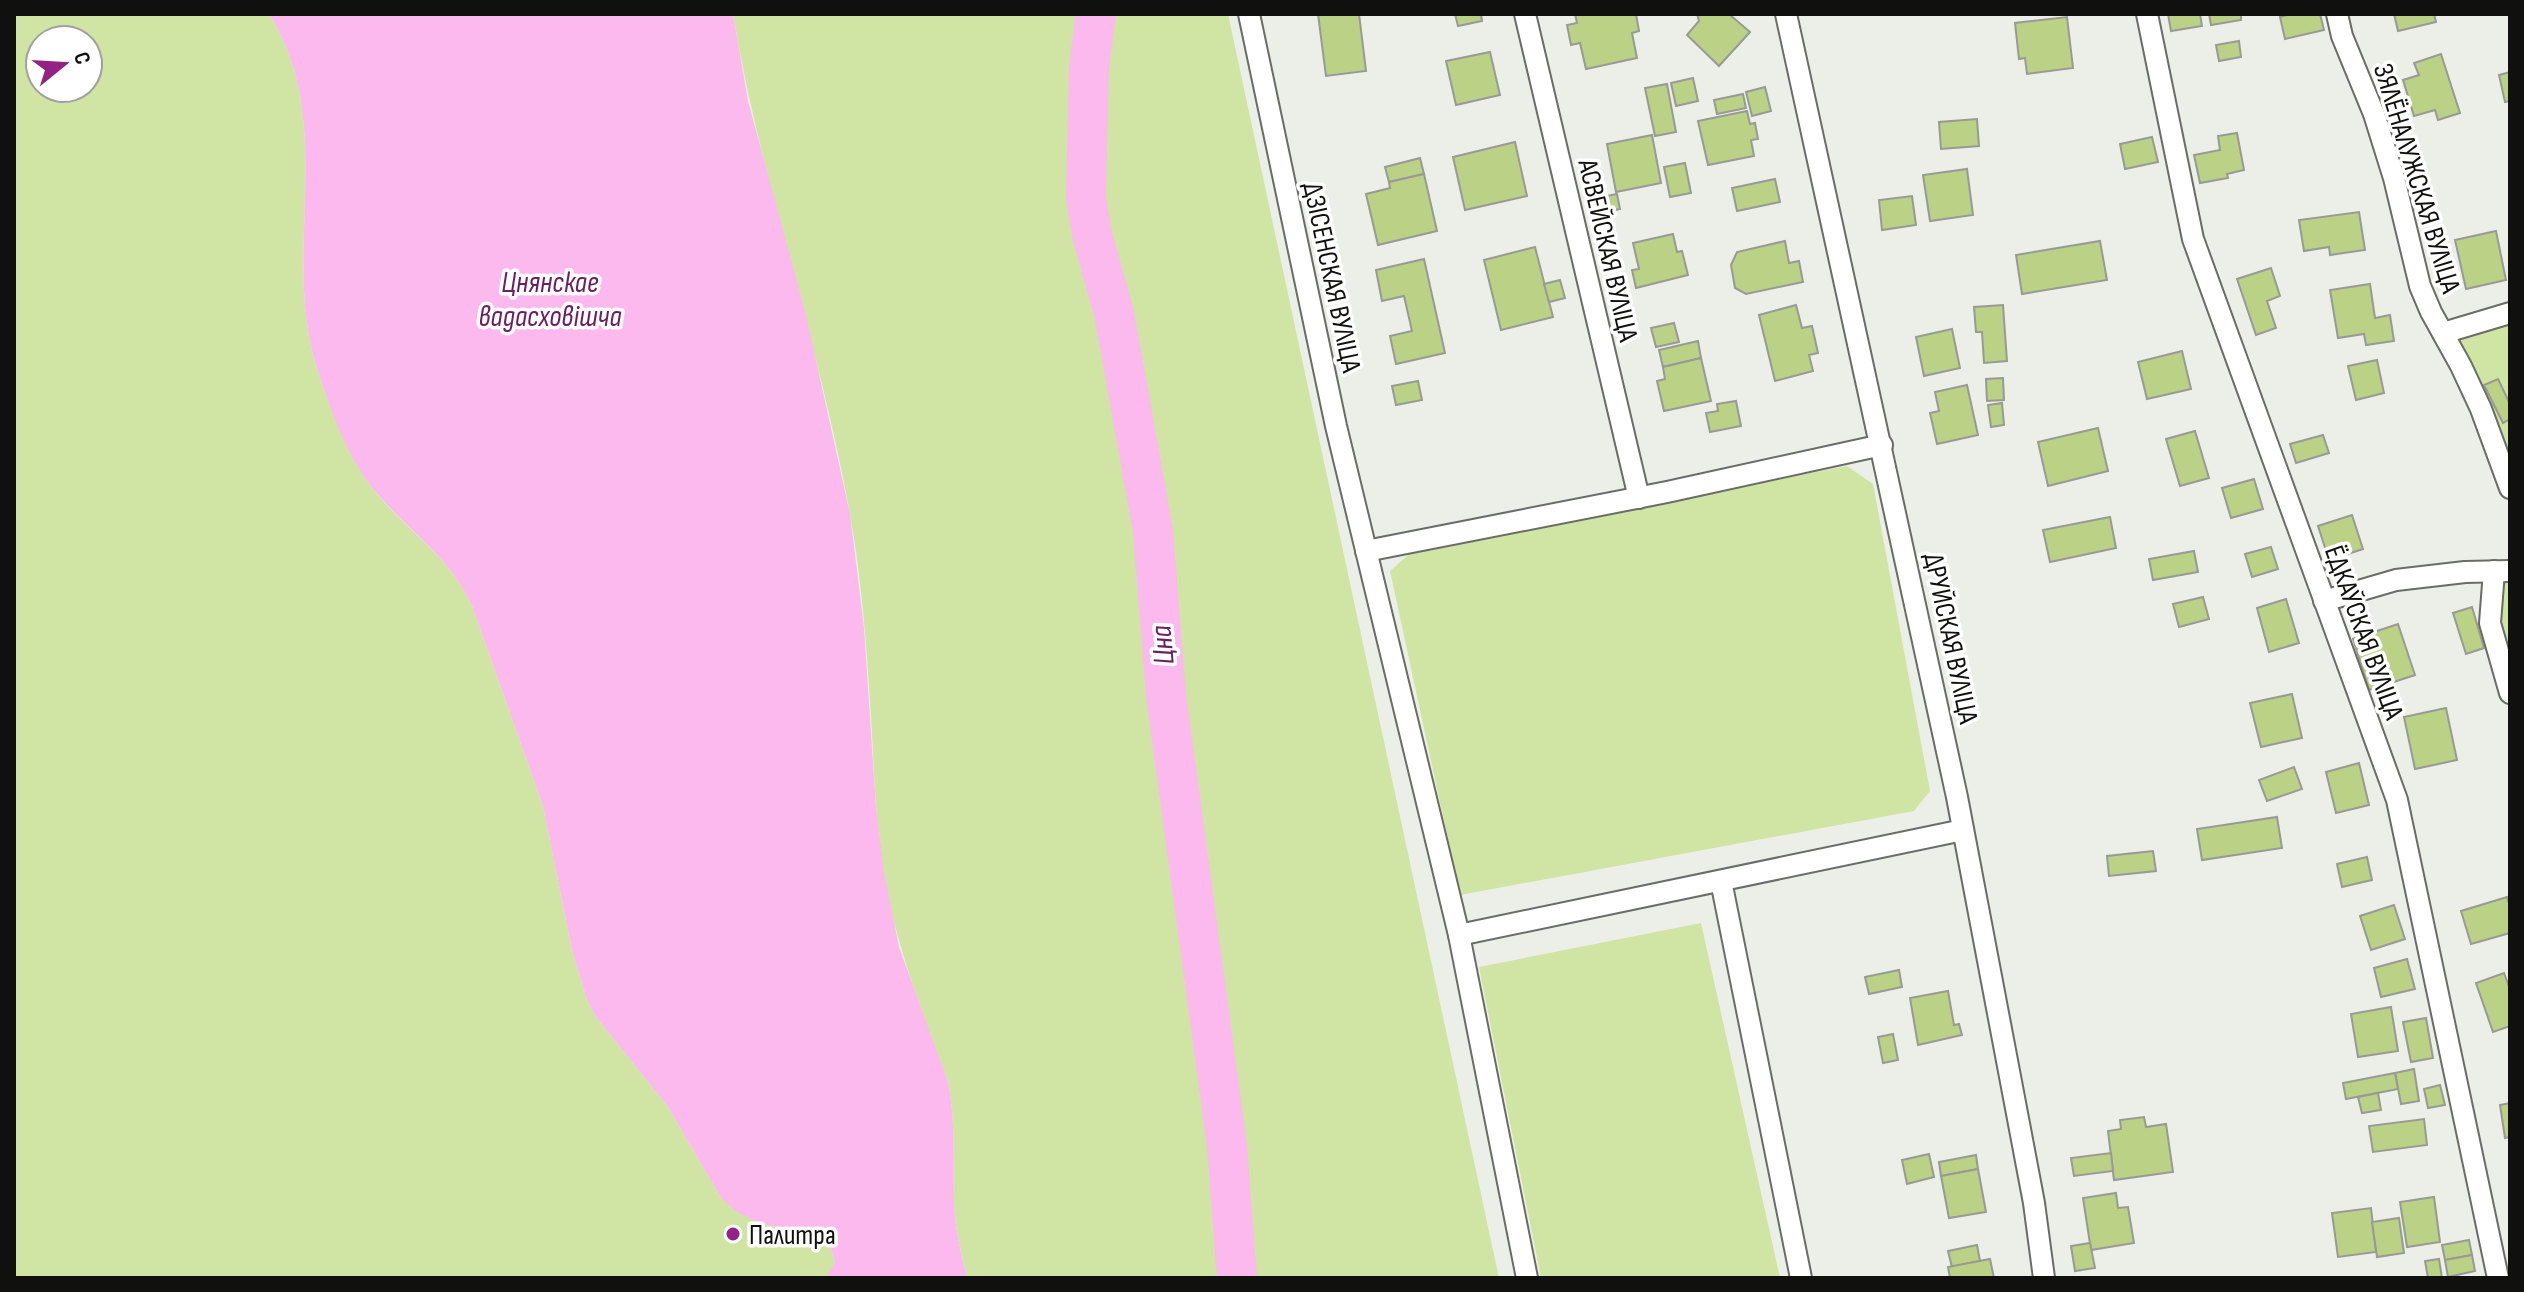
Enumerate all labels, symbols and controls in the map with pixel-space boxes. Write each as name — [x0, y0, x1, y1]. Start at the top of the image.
north arrow — [24, 24, 104, 104]
text: С — [67, 49, 96, 68]
street label: ЗЯЛЁНАЛУЖСКАЯ ВУЛІЦА — [2366, 60, 2467, 298]
street label: АСВЕЙСКАЯ ВУЛІЦА — [1570, 155, 1645, 346]
street label: ДЗІСЕНСКАЯ ВУЛІЦА — [1295, 179, 1368, 376]
water label: Цнянскае вадасховішча — [478, 265, 622, 335]
street label: ЁДКАЎСКАЯ ВУЛІЦА — [2317, 541, 2411, 725]
street label: ДРУЙСКАЯ ВУЛІЦА — [1916, 550, 1985, 728]
water label: Цна — [1143, 624, 1183, 666]
place label: Палитра — [749, 1219, 836, 1252]
marker: Палитра — [724, 1225, 742, 1243]

